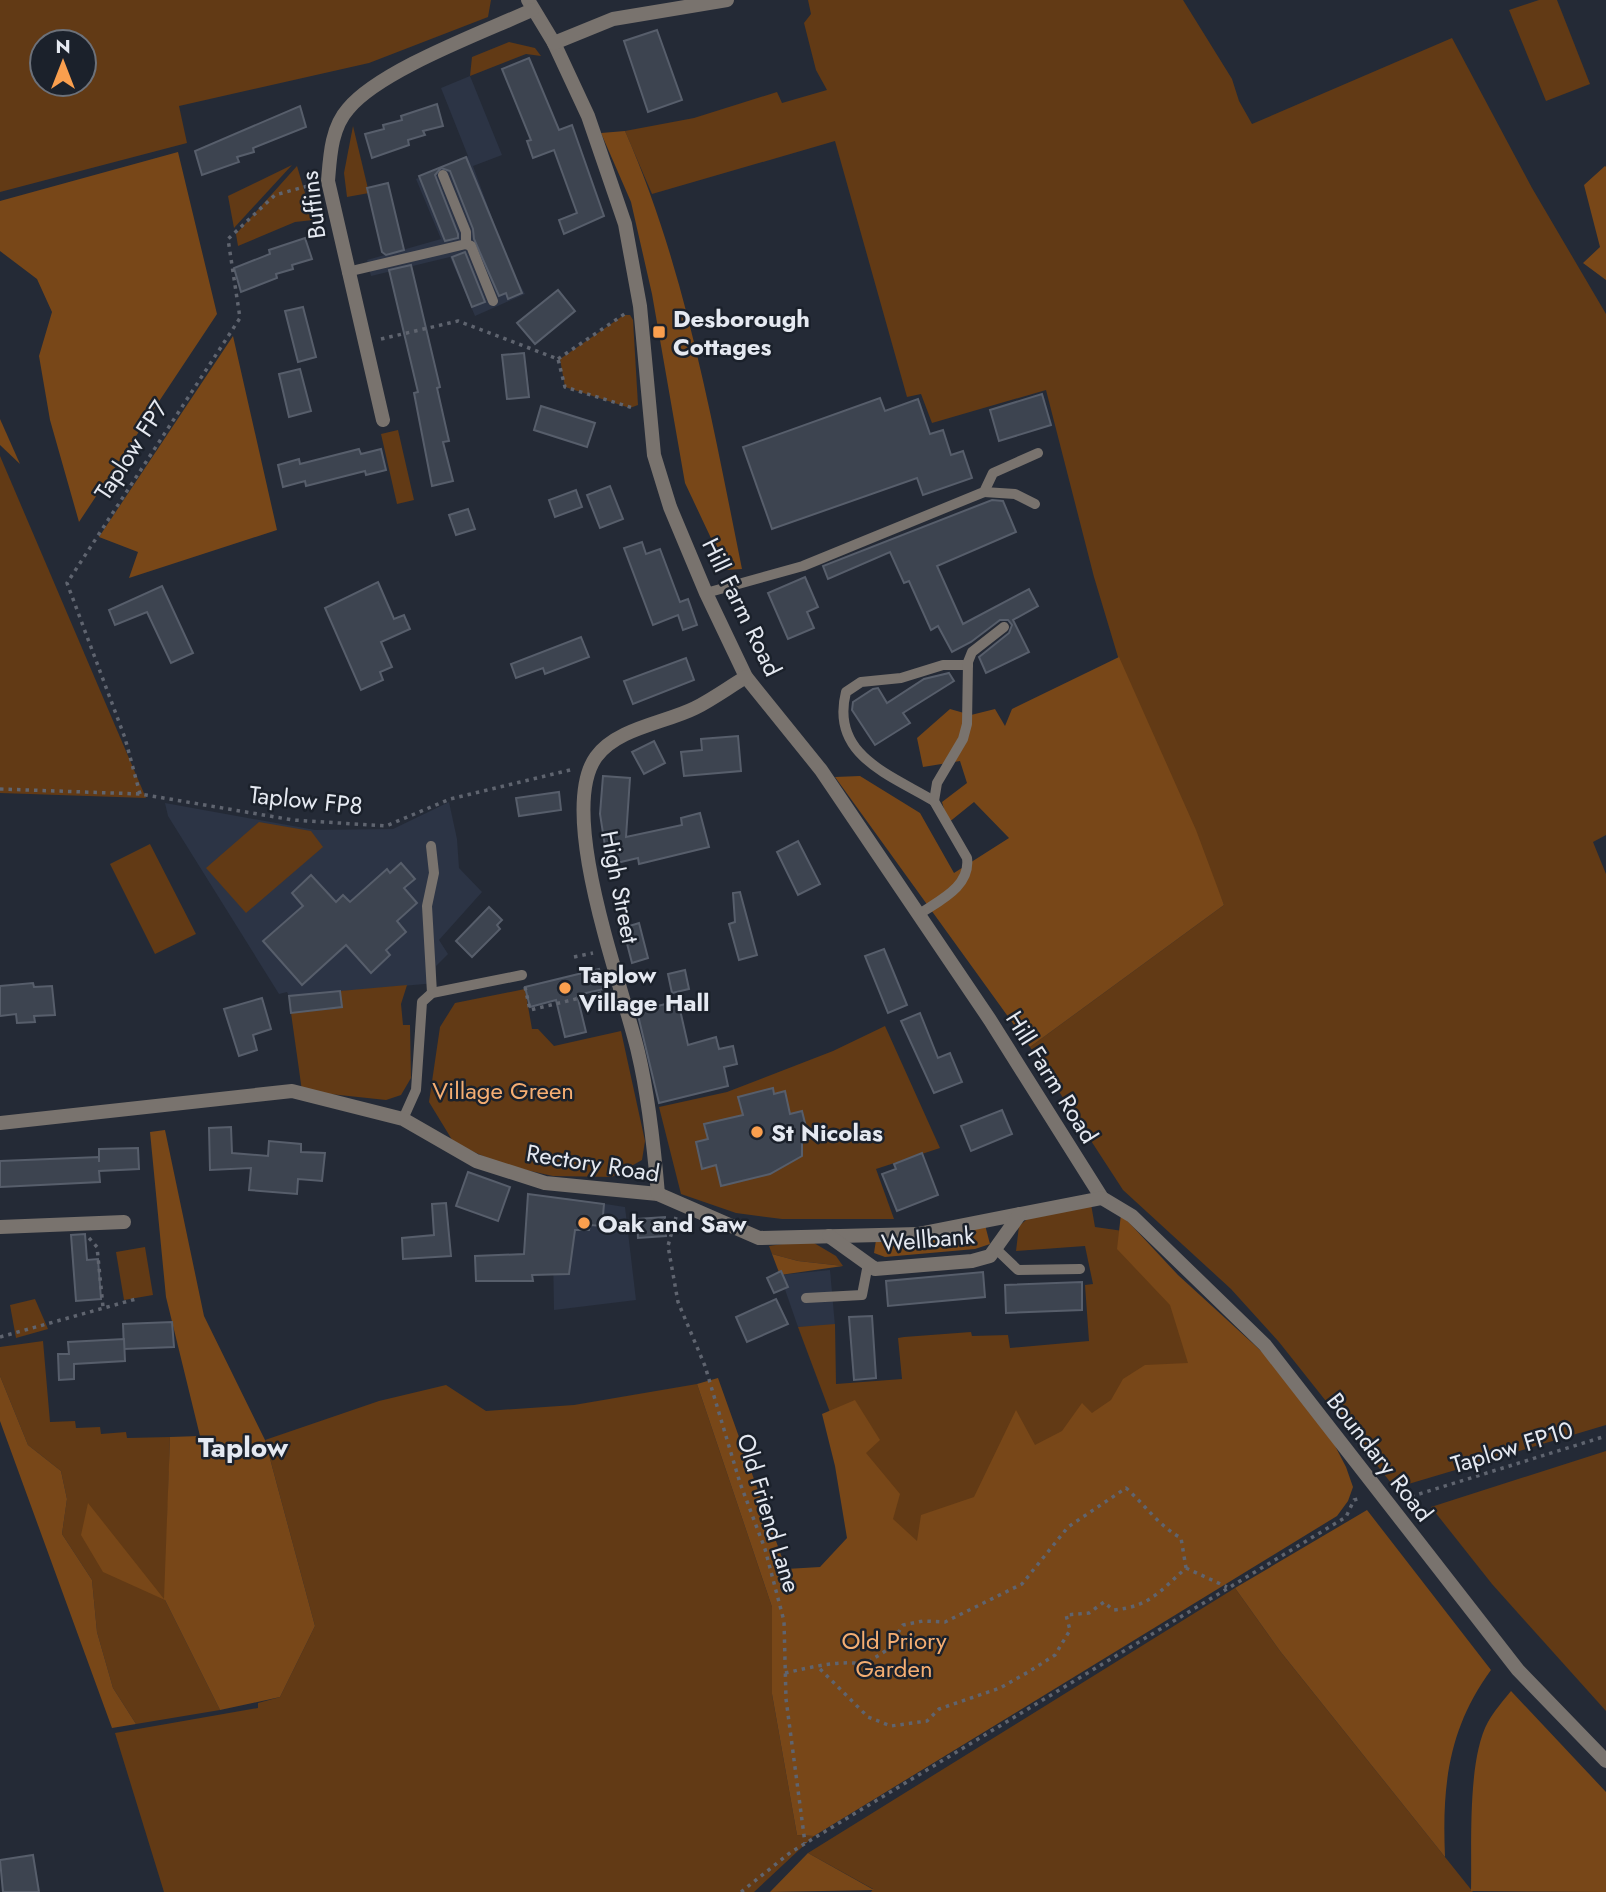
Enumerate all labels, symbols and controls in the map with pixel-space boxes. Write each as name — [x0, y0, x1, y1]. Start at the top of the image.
north arrow — [28, 28, 98, 98]
text: N — [55, 33, 71, 60]
street label: Buffins — [291, 169, 335, 241]
place label: Desborough Cottages — [673, 301, 810, 364]
marker: Desborough Cottages — [651, 324, 667, 340]
street label: Taplow FP7 — [86, 393, 177, 507]
street label: Hill Farm Road — [693, 532, 791, 682]
street label: Taplow FP8 — [247, 777, 365, 823]
street label: High Street — [592, 828, 648, 947]
place label: Taplow Village Hall — [578, 957, 710, 1020]
marker: Taplow Village Hall — [557, 980, 573, 996]
street label: Hill Farm Road — [997, 1004, 1107, 1150]
park label: Village Green — [432, 1073, 574, 1108]
place label: St Nicolas — [771, 1115, 883, 1150]
marker: St Nicolas — [749, 1124, 765, 1140]
street label: Rectory Road — [524, 1135, 662, 1191]
place label: Oak and Saw — [598, 1206, 747, 1241]
marker: Oak and Saw — [576, 1215, 592, 1231]
street label: Wellbank — [880, 1217, 977, 1261]
street label: Boundary Road — [1318, 1385, 1442, 1529]
street label: Taplow FP10 — [1447, 1412, 1577, 1482]
district label: Taplow — [198, 1427, 289, 1468]
street label: Old Friend Lane — [728, 1429, 810, 1597]
park label: Old Priory Garden — [841, 1623, 947, 1686]

